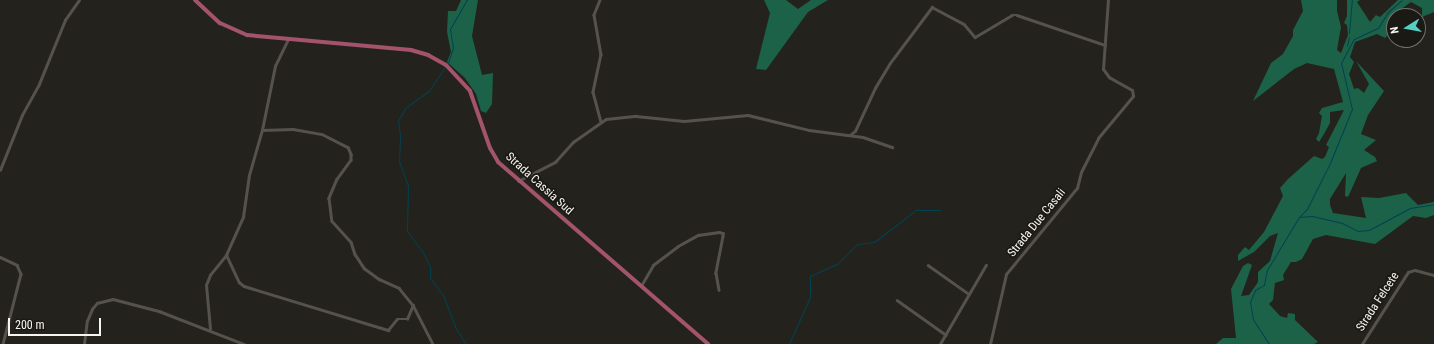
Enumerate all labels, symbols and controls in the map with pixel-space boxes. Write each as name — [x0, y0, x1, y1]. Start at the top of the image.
north arrow — [1386, 8, 1426, 48]
text: N — [1388, 26, 1402, 35]
street label: Strada Cassia Sud — [502, 150, 576, 218]
street label: Strada Due Casali — [1005, 186, 1069, 260]
street label: Strada Felcete — [1354, 270, 1402, 334]
scale bar — [10, 310, 103, 336]
text: 200 m — [15, 318, 45, 332]

